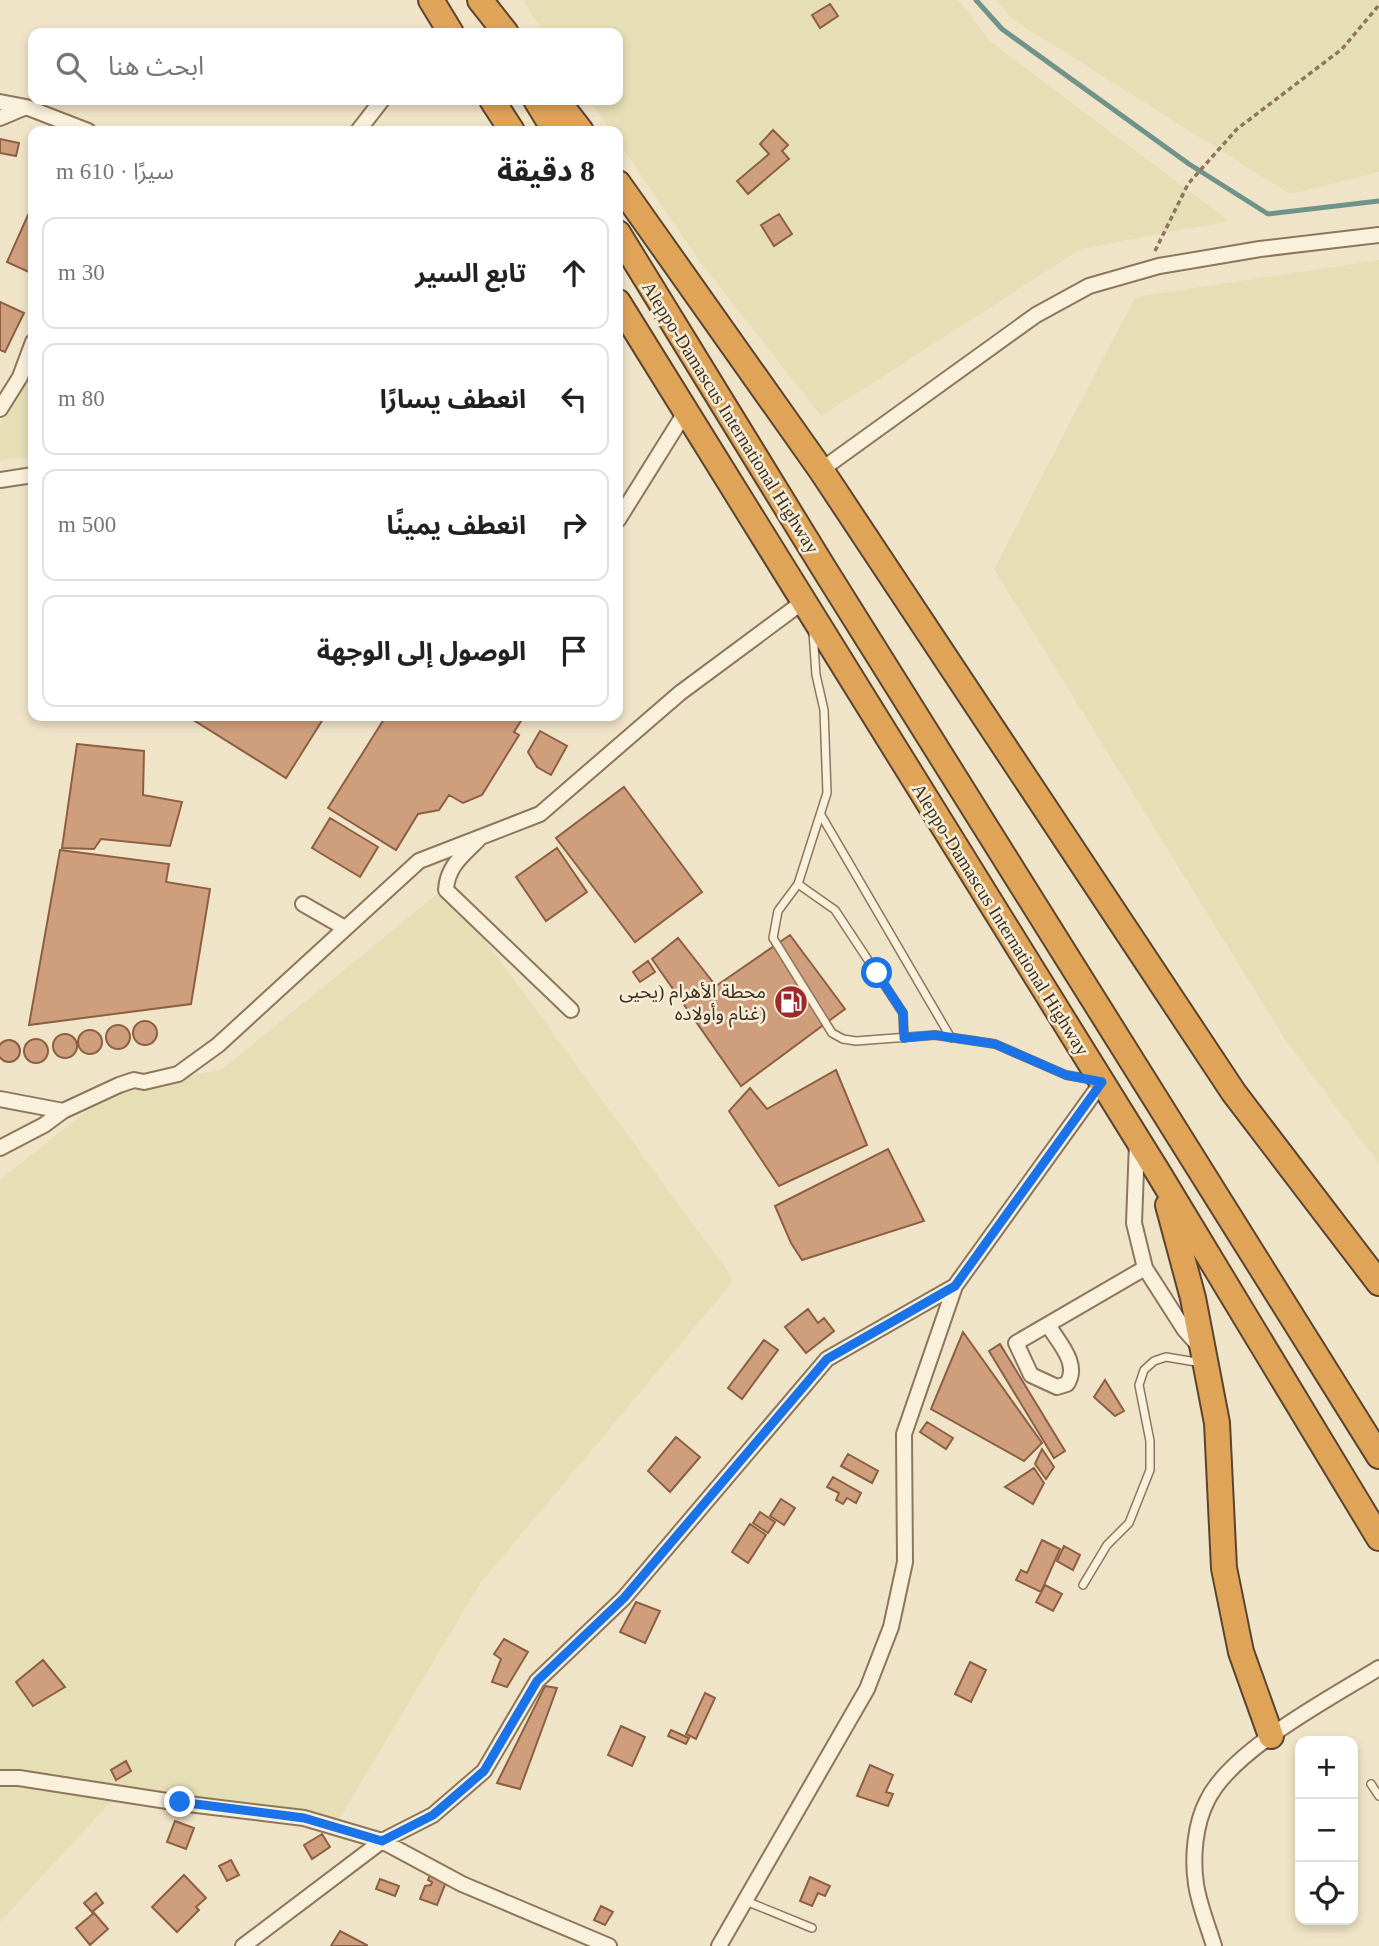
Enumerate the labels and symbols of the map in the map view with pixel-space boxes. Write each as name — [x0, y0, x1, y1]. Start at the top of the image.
street label: Aleppo-Damascus International Highway — [638, 277, 824, 557]
street label: Aleppo-Damascus International Highway — [908, 779, 1094, 1059]
route start — [861, 957, 892, 988]
place label: محطة الأهرام (يحيى غنام وأولاده) — [619, 981, 766, 1028]
fuel station icon: محطة الأهرام (يحيى غنام وأولاده) — [772, 983, 810, 1021]
route end — [164, 1786, 195, 1817]

